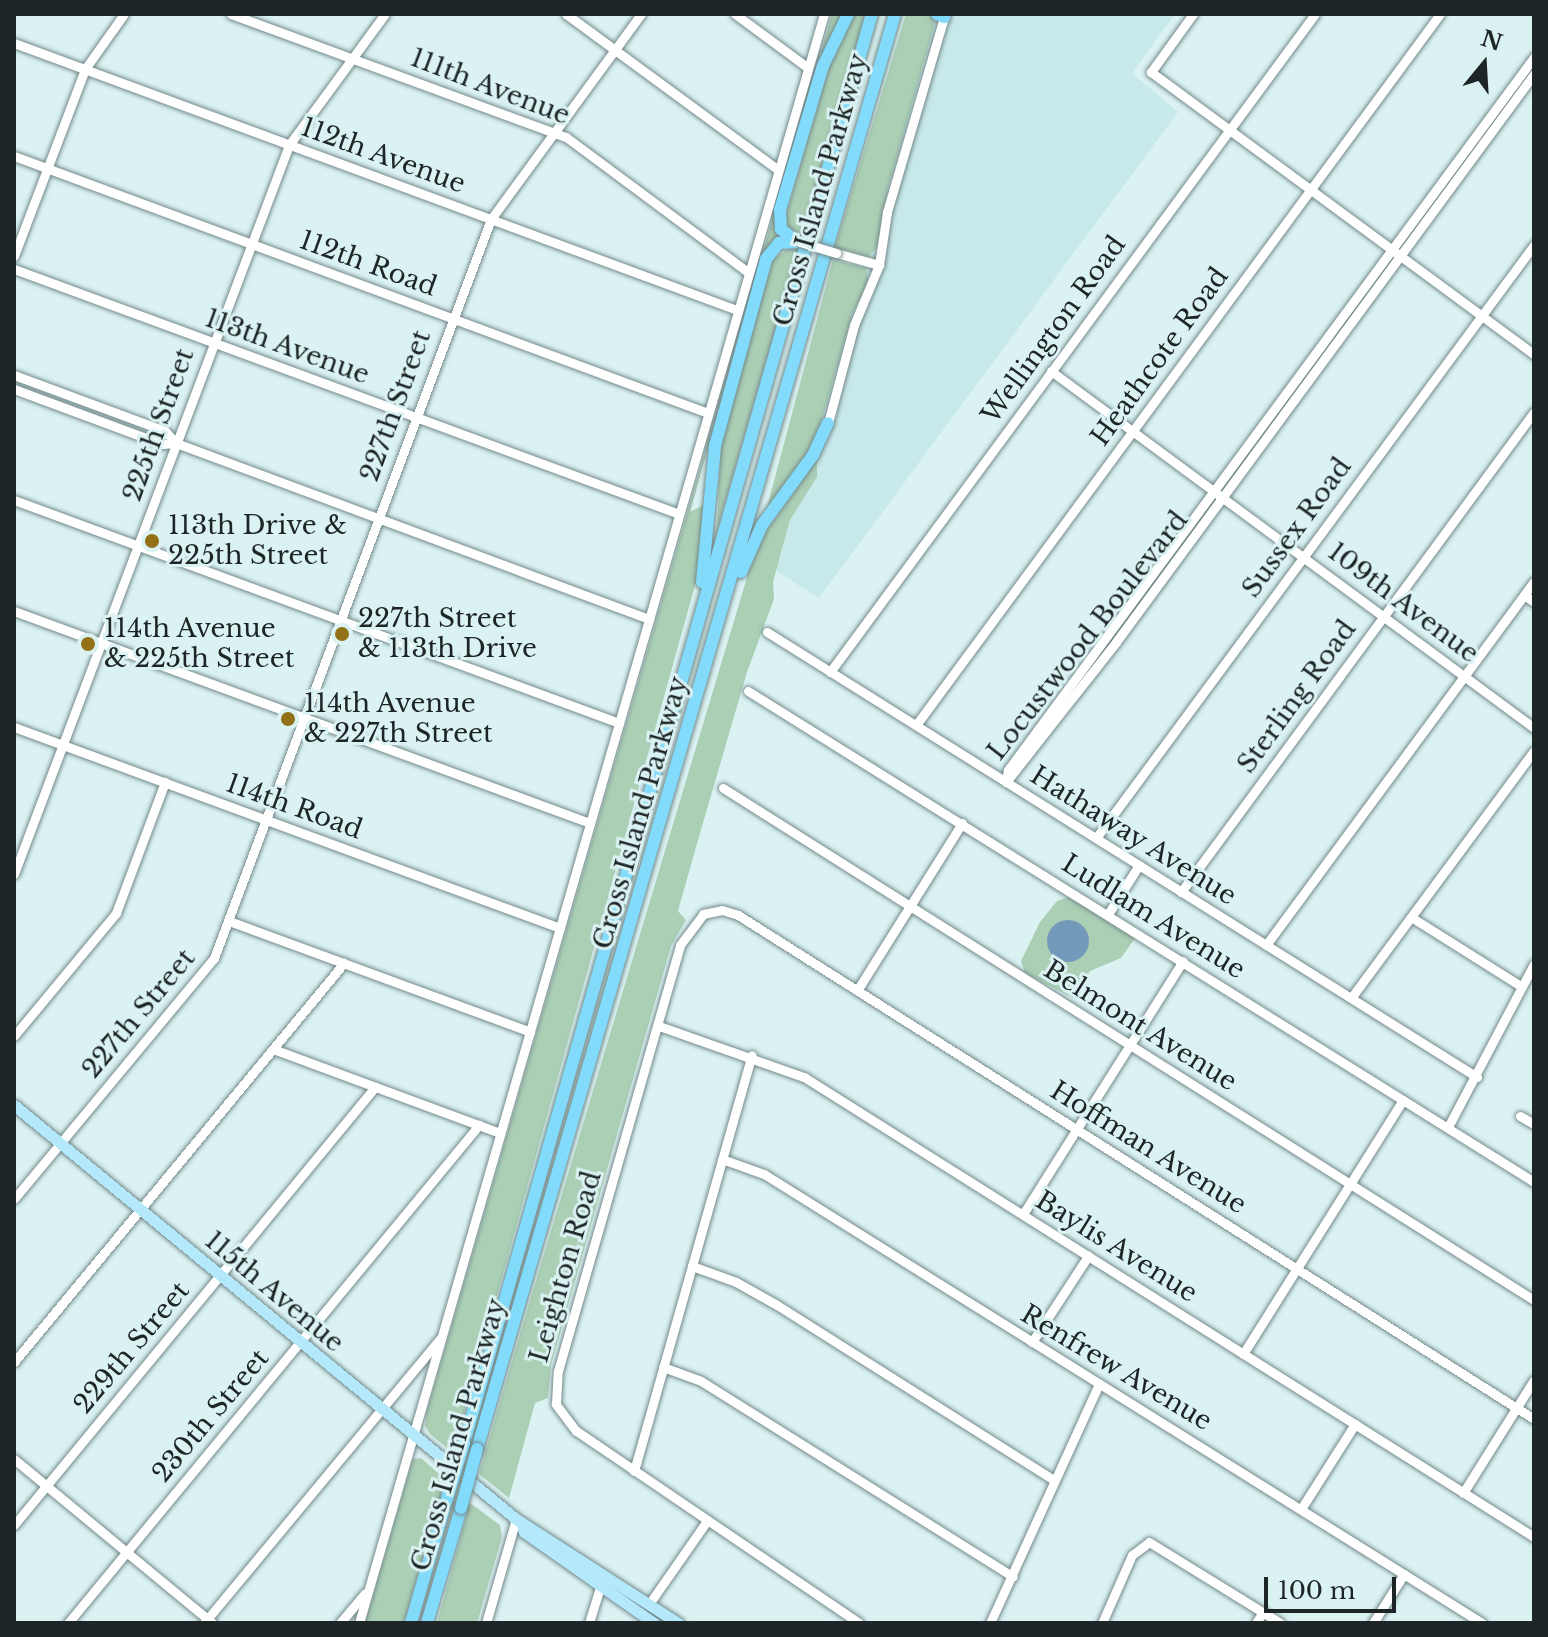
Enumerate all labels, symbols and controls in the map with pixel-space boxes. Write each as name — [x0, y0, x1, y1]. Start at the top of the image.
north arrow — [1444, 24, 1524, 104]
text: N — [1478, 25, 1506, 57]
street label: 111th Avenue — [406, 42, 574, 132]
street label: Cross Island Parkway — [767, 50, 875, 330]
street label: 112th Avenue — [296, 112, 470, 200]
street label: 112th Road — [295, 225, 441, 303]
street label: Wellington Road — [976, 230, 1132, 430]
street label: Heathcote Road — [1085, 262, 1235, 452]
street label: 113th Avenue — [200, 303, 374, 391]
street label: 227th Street — [354, 326, 438, 486]
street label: 225th Street — [117, 344, 201, 506]
street label: Sussex Road — [1236, 452, 1358, 604]
street label: Locustwood Boulevard — [981, 506, 1195, 766]
place label: 113th Drive & 225th Street — [168, 510, 347, 572]
marker: 113th Drive & 225th Street — [143, 532, 161, 550]
street label: 109th Avenue — [1321, 536, 1485, 670]
place label: 227th Street & 113th Drive — [358, 603, 537, 664]
place label: 114th Avenue & 225th Street — [104, 613, 294, 674]
street label: Sterling Road — [1231, 615, 1363, 779]
marker: 227th Street & 113th Drive — [333, 625, 351, 643]
marker: 114th Avenue & 225th Street — [79, 635, 97, 653]
street label: Cross Island Parkway — [587, 673, 695, 953]
place label: 114th Avenue & 227th Street — [304, 688, 493, 750]
marker: 114th Avenue & 227th Street — [279, 710, 297, 728]
street label: Hathaway Avenue — [1023, 759, 1243, 913]
street label: 114th Road — [222, 768, 366, 846]
street label: Ludlam Avenue — [1055, 848, 1251, 986]
street label: 227th Street — [76, 943, 202, 1085]
street label: Belmont Avenue — [1037, 954, 1243, 1098]
street label: Hoffman Avenue — [1044, 1075, 1252, 1221]
street label: Leighton Road — [524, 1168, 608, 1366]
street label: Baylis Avenue — [1029, 1185, 1203, 1309]
street label: 115th Avenue — [198, 1225, 350, 1359]
street label: 229th Street — [68, 1276, 196, 1420]
street label: Cross Island Parkway — [405, 1295, 513, 1575]
street label: Renfrew Avenue — [1014, 1298, 1218, 1438]
street label: 230th Street — [146, 1343, 276, 1489]
scale bar — [1268, 1561, 1400, 1611]
text: 100 m — [1278, 1576, 1356, 1605]

